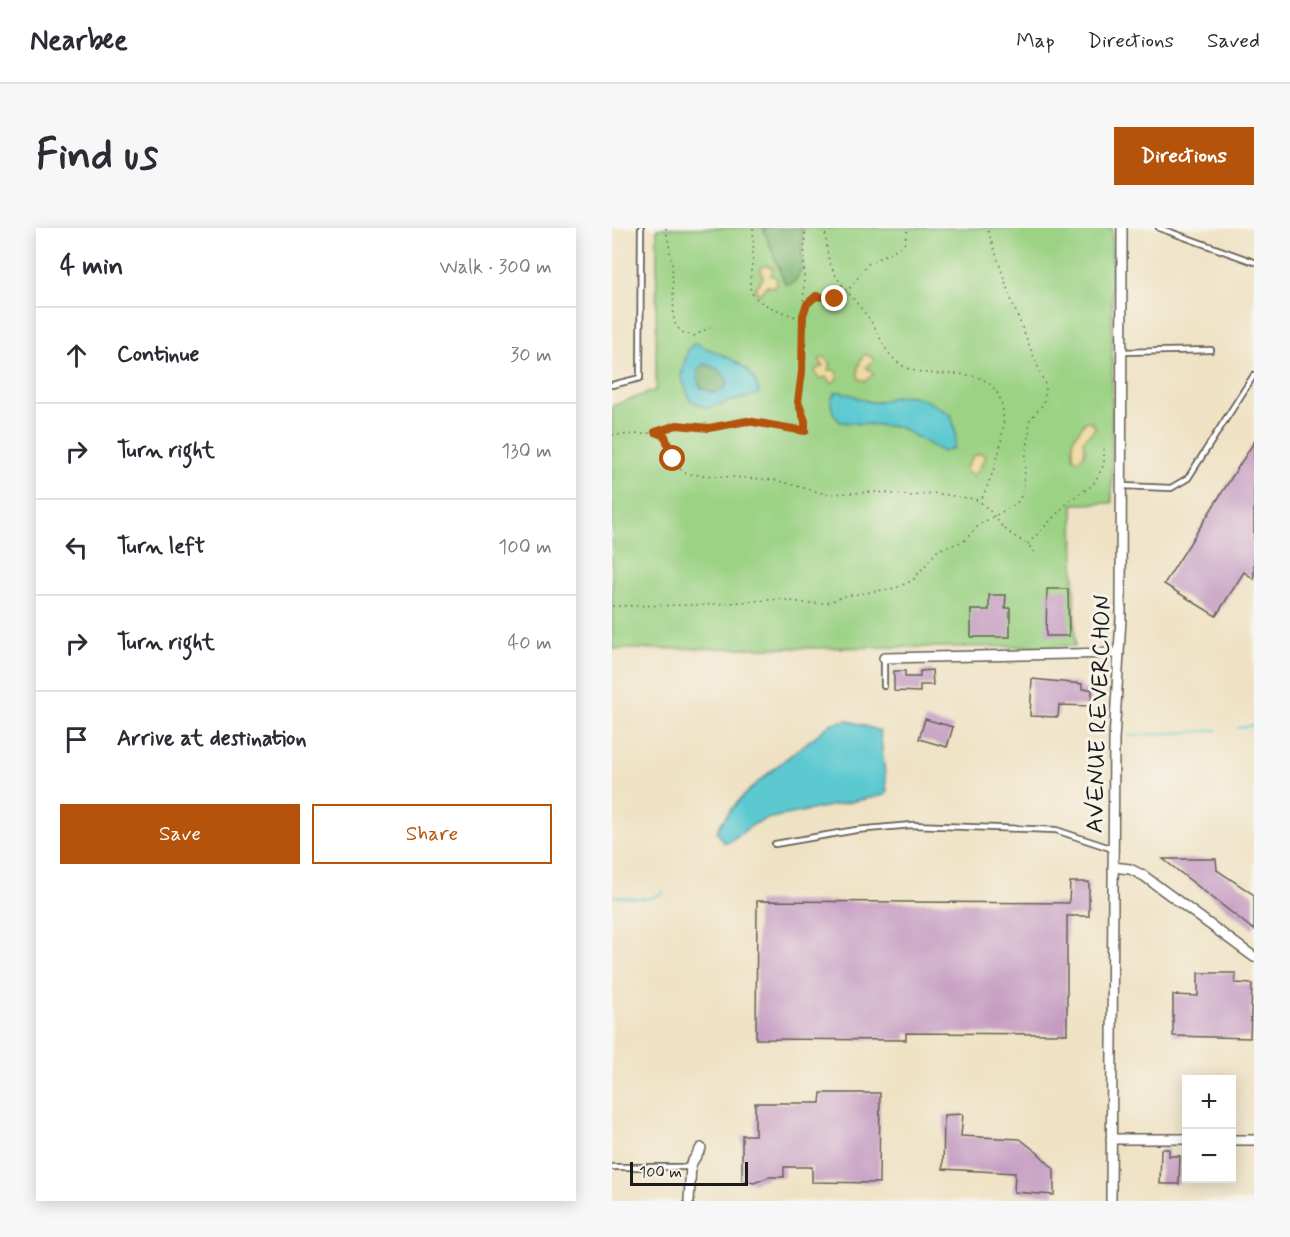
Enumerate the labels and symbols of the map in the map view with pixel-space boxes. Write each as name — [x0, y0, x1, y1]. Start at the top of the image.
route end — [821, 285, 847, 311]
route start — [659, 445, 685, 471]
street label: AVENUE REVERCHON — [1080, 594, 1119, 834]
scale bar — [630, 1159, 748, 1186]

